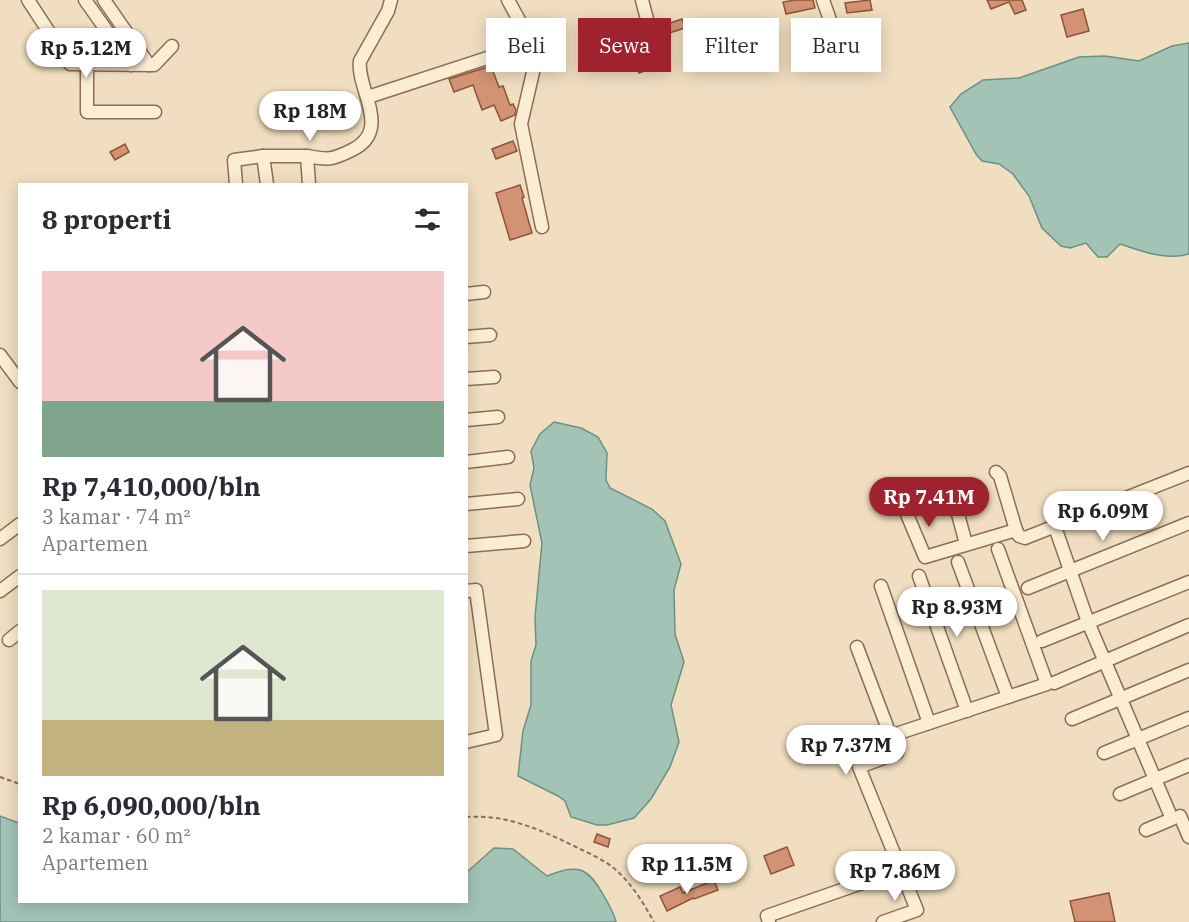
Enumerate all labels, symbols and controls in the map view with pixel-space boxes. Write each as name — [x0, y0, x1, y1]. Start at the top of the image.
chip: Beli — [486, 18, 566, 72]
chip: Sewa — [578, 18, 671, 72]
chip: Filter — [683, 18, 779, 72]
chip: Baru — [791, 18, 881, 72]
pin: Rp 5.12M — [24, 28, 148, 79]
text: Rp 5.12M — [40, 34, 132, 61]
pin: Rp 18M — [261, 91, 359, 142]
text: Rp 18M — [273, 97, 347, 124]
text: 8 properti — [42, 202, 171, 236]
icon: filters — [411, 203, 444, 236]
icon: home — [189, 310, 297, 418]
text: Rp 7,410,000/bln — [42, 469, 261, 503]
pin: Rp 7.41M — [867, 477, 991, 528]
text: Rp 7.41M — [883, 483, 975, 510]
pin: Rp 6.09M — [1041, 491, 1165, 542]
text: Rp 6.09M — [1057, 497, 1149, 524]
text: 3 kamar · 74 m² — [42, 503, 190, 530]
text: Apartemen — [42, 530, 148, 557]
pin: Rp 8.93M — [895, 587, 1019, 638]
text: Rp 8.93M — [911, 593, 1003, 620]
icon: home — [189, 629, 297, 737]
pin: Rp 7.37M — [784, 725, 908, 776]
text: Rp 7.37M — [800, 731, 892, 758]
text: Rp 6,090,000/bln — [42, 788, 261, 822]
text: 2 kamar · 60 m² — [42, 822, 190, 849]
pin: Rp 11.5M — [625, 844, 749, 895]
text: Apartemen — [42, 849, 148, 876]
text: Rp 11.5M — [641, 850, 733, 877]
pin: Rp 7.86M — [833, 851, 957, 902]
text: Rp 7.86M — [849, 857, 941, 884]

